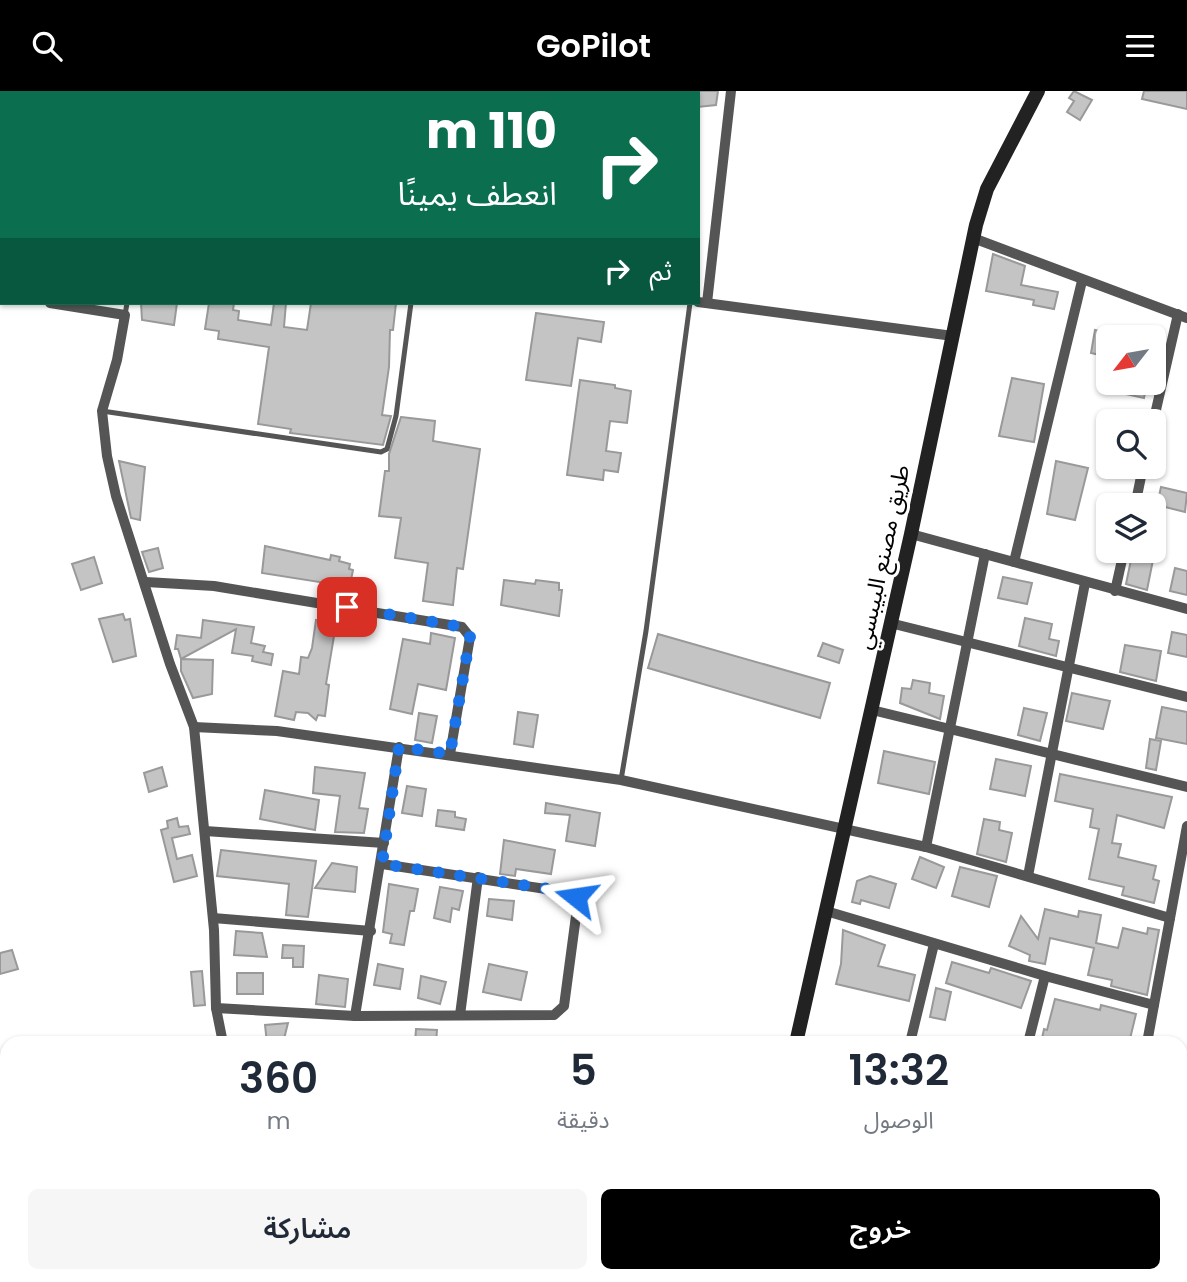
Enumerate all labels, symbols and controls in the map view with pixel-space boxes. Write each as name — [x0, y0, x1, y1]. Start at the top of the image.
text: GoPilot — [536, 23, 651, 68]
icon: search — [28, 27, 66, 65]
icon: menu — [1121, 27, 1159, 65]
text: 110 m — [426, 97, 557, 165]
icon: right — [581, 119, 672, 210]
text: انعطف يمينًا — [397, 171, 557, 216]
icon: right — [598, 252, 636, 290]
text: ثم — [650, 253, 672, 289]
north arrow — [1096, 325, 1166, 395]
map controls — [1096, 325, 1166, 563]
button: search — [1096, 409, 1166, 479]
street label: طريق مصنع البيبسي — [847, 462, 919, 653]
button: layers — [1096, 493, 1166, 563]
pin — [317, 577, 377, 637]
icon: arrive — [328, 588, 366, 626]
position arrow — [539, 860, 613, 934]
text: 5 — [570, 1041, 597, 1100]
text: 13:32 — [848, 1041, 949, 1100]
text: 360 — [239, 1049, 318, 1108]
text: دقيقة — [557, 1104, 609, 1136]
text: الوصول — [864, 1104, 934, 1136]
text: m — [267, 1105, 290, 1137]
button: مشاركة — [28, 1189, 587, 1269]
button: خروج — [601, 1189, 1160, 1269]

